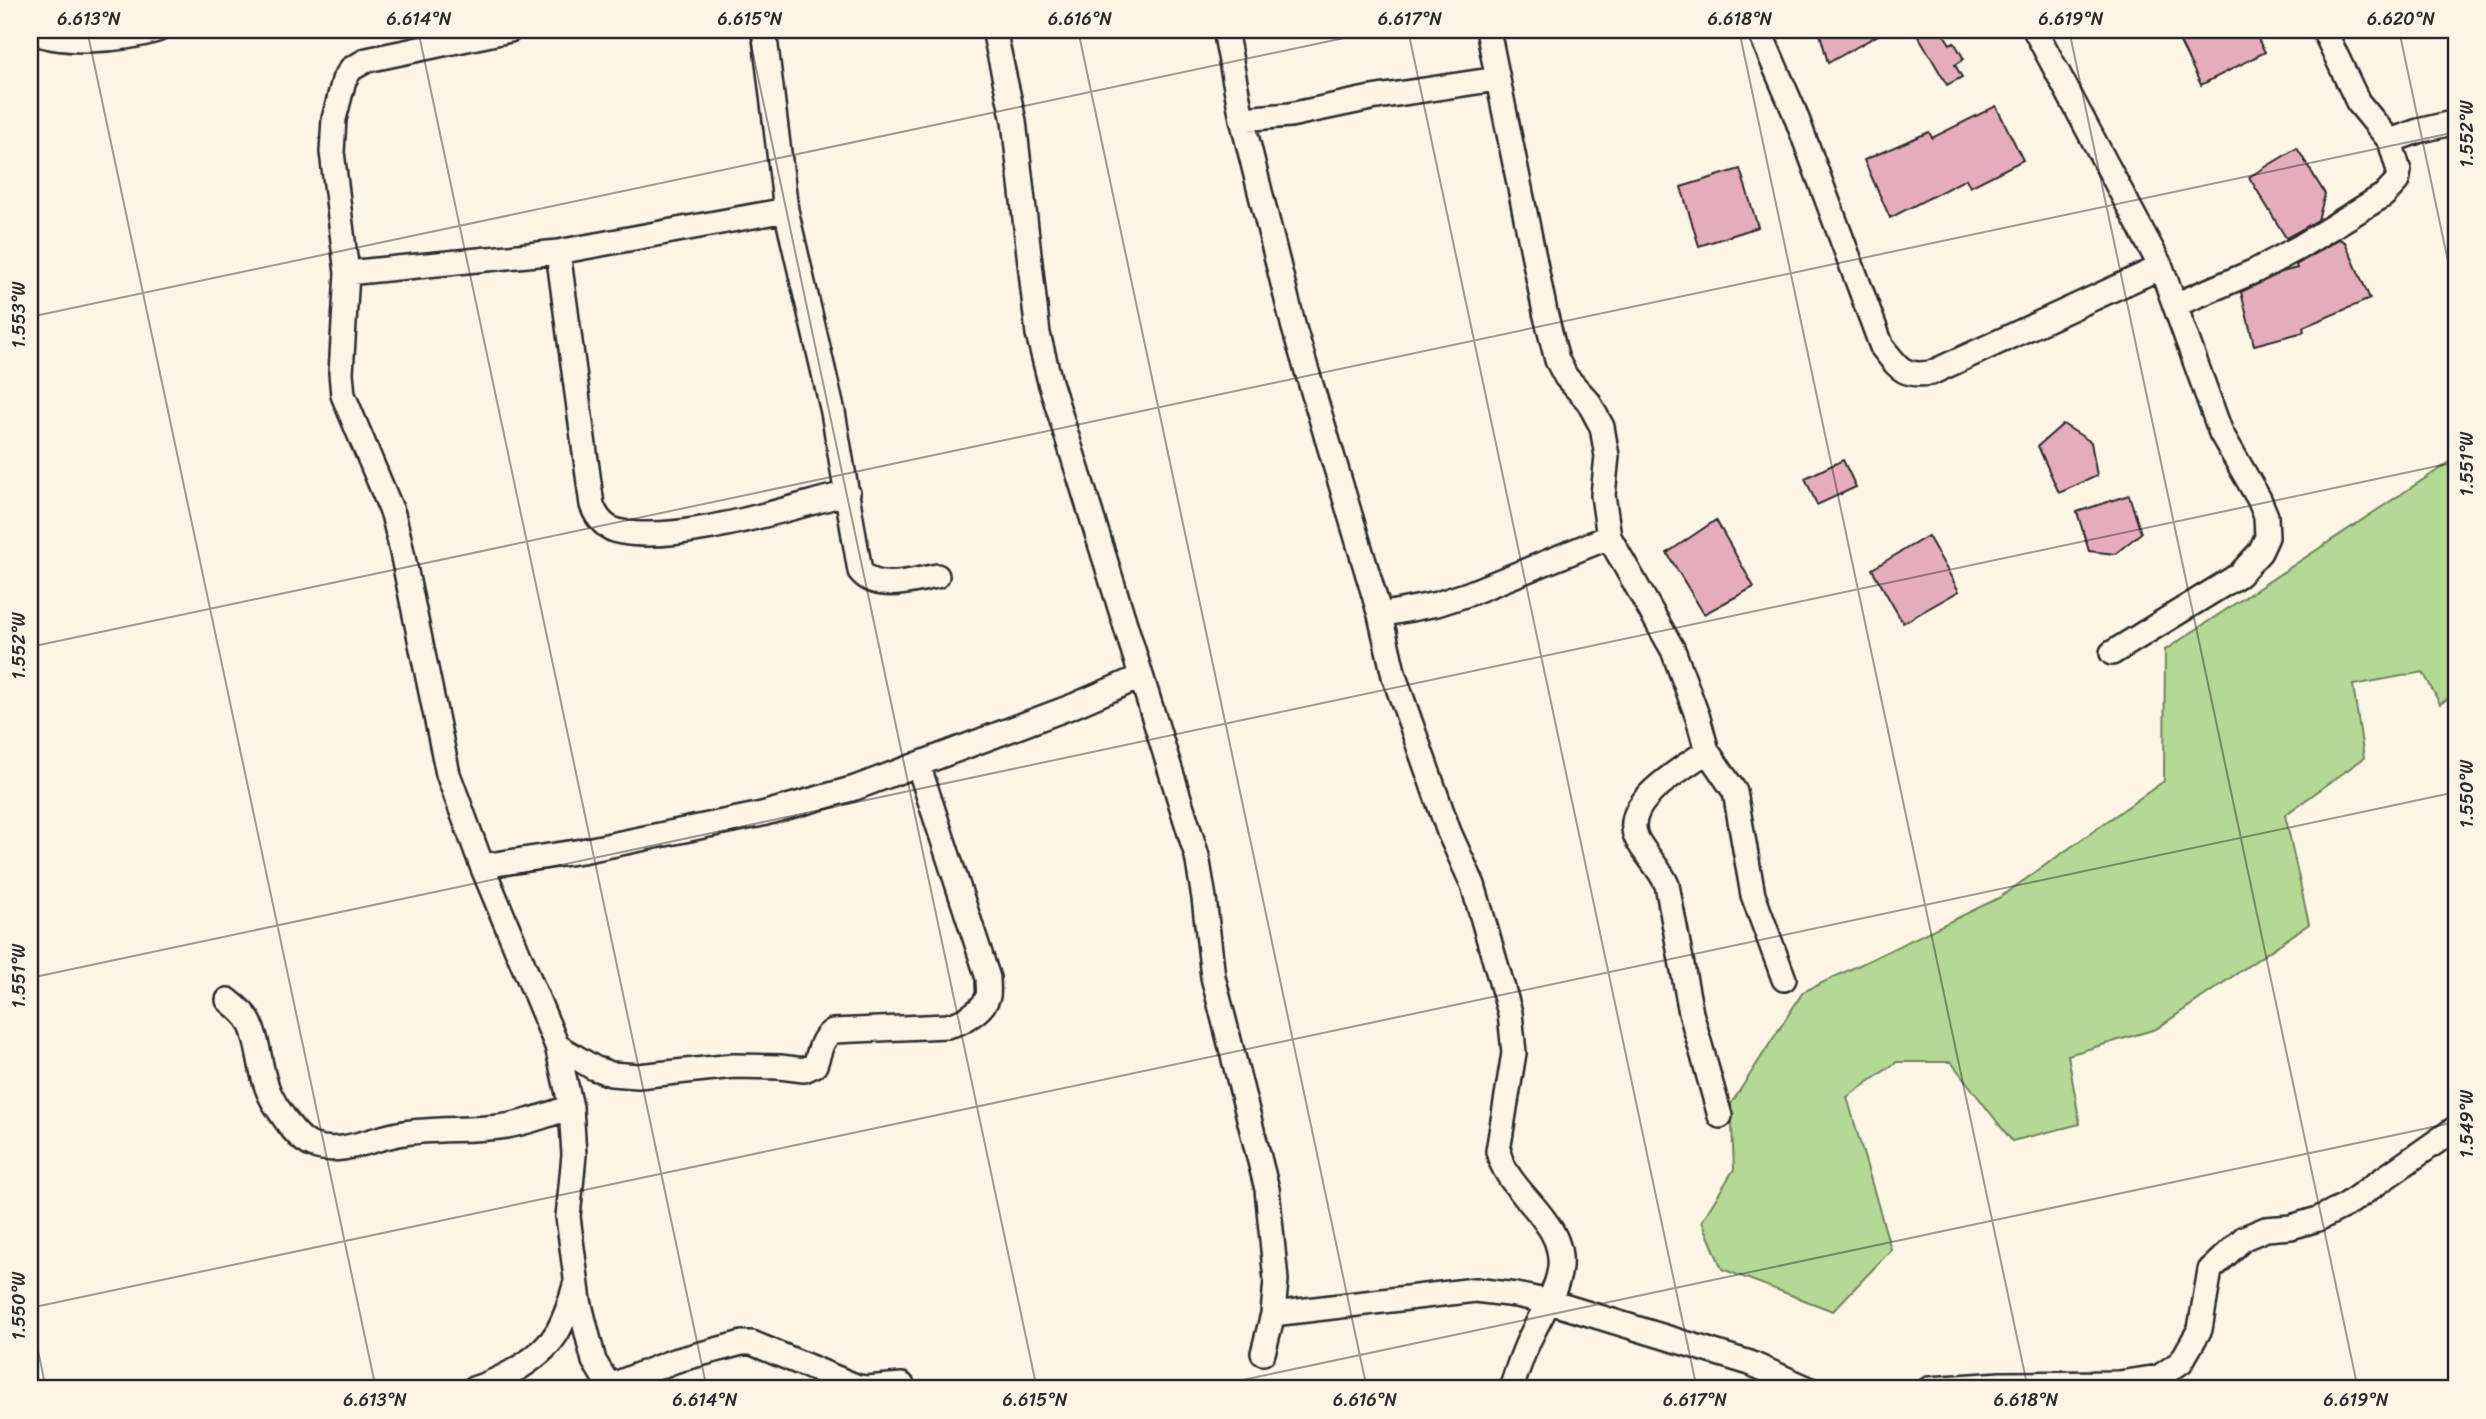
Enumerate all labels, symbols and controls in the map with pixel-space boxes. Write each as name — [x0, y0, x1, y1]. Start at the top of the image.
text: 6.613°N — [57, 3, 121, 35]
text: 6.614°N — [386, 3, 452, 35]
text: 6.615°N — [718, 3, 783, 35]
text: 6.616°N — [1048, 3, 1113, 35]
text: 6.617°N — [1378, 3, 1443, 35]
text: 6.618°N — [1708, 3, 1773, 35]
text: 6.619°N — [2039, 3, 2104, 35]
text: 6.620°N — [2367, 3, 2435, 35]
text: 1.552°W — [2451, 99, 2483, 168]
text: 1.553°W — [3, 281, 35, 348]
text: 1.551°W — [2451, 431, 2483, 496]
text: 1.552°W — [3, 611, 35, 680]
text: 1.550°W — [2451, 759, 2483, 828]
text: 1.551°W — [3, 943, 35, 1008]
text: 1.549°W — [2451, 1089, 2483, 1158]
text: 1.550°W — [3, 1271, 35, 1340]
text: 6.613°N — [343, 1384, 407, 1416]
text: 6.614°N — [672, 1384, 738, 1416]
text: 6.615°N — [1003, 1384, 1068, 1416]
text: 6.616°N — [1333, 1384, 1398, 1416]
text: 6.617°N — [1663, 1384, 1728, 1416]
text: 6.618°N — [1994, 1384, 2059, 1416]
text: 6.619°N — [2324, 1384, 2389, 1416]

